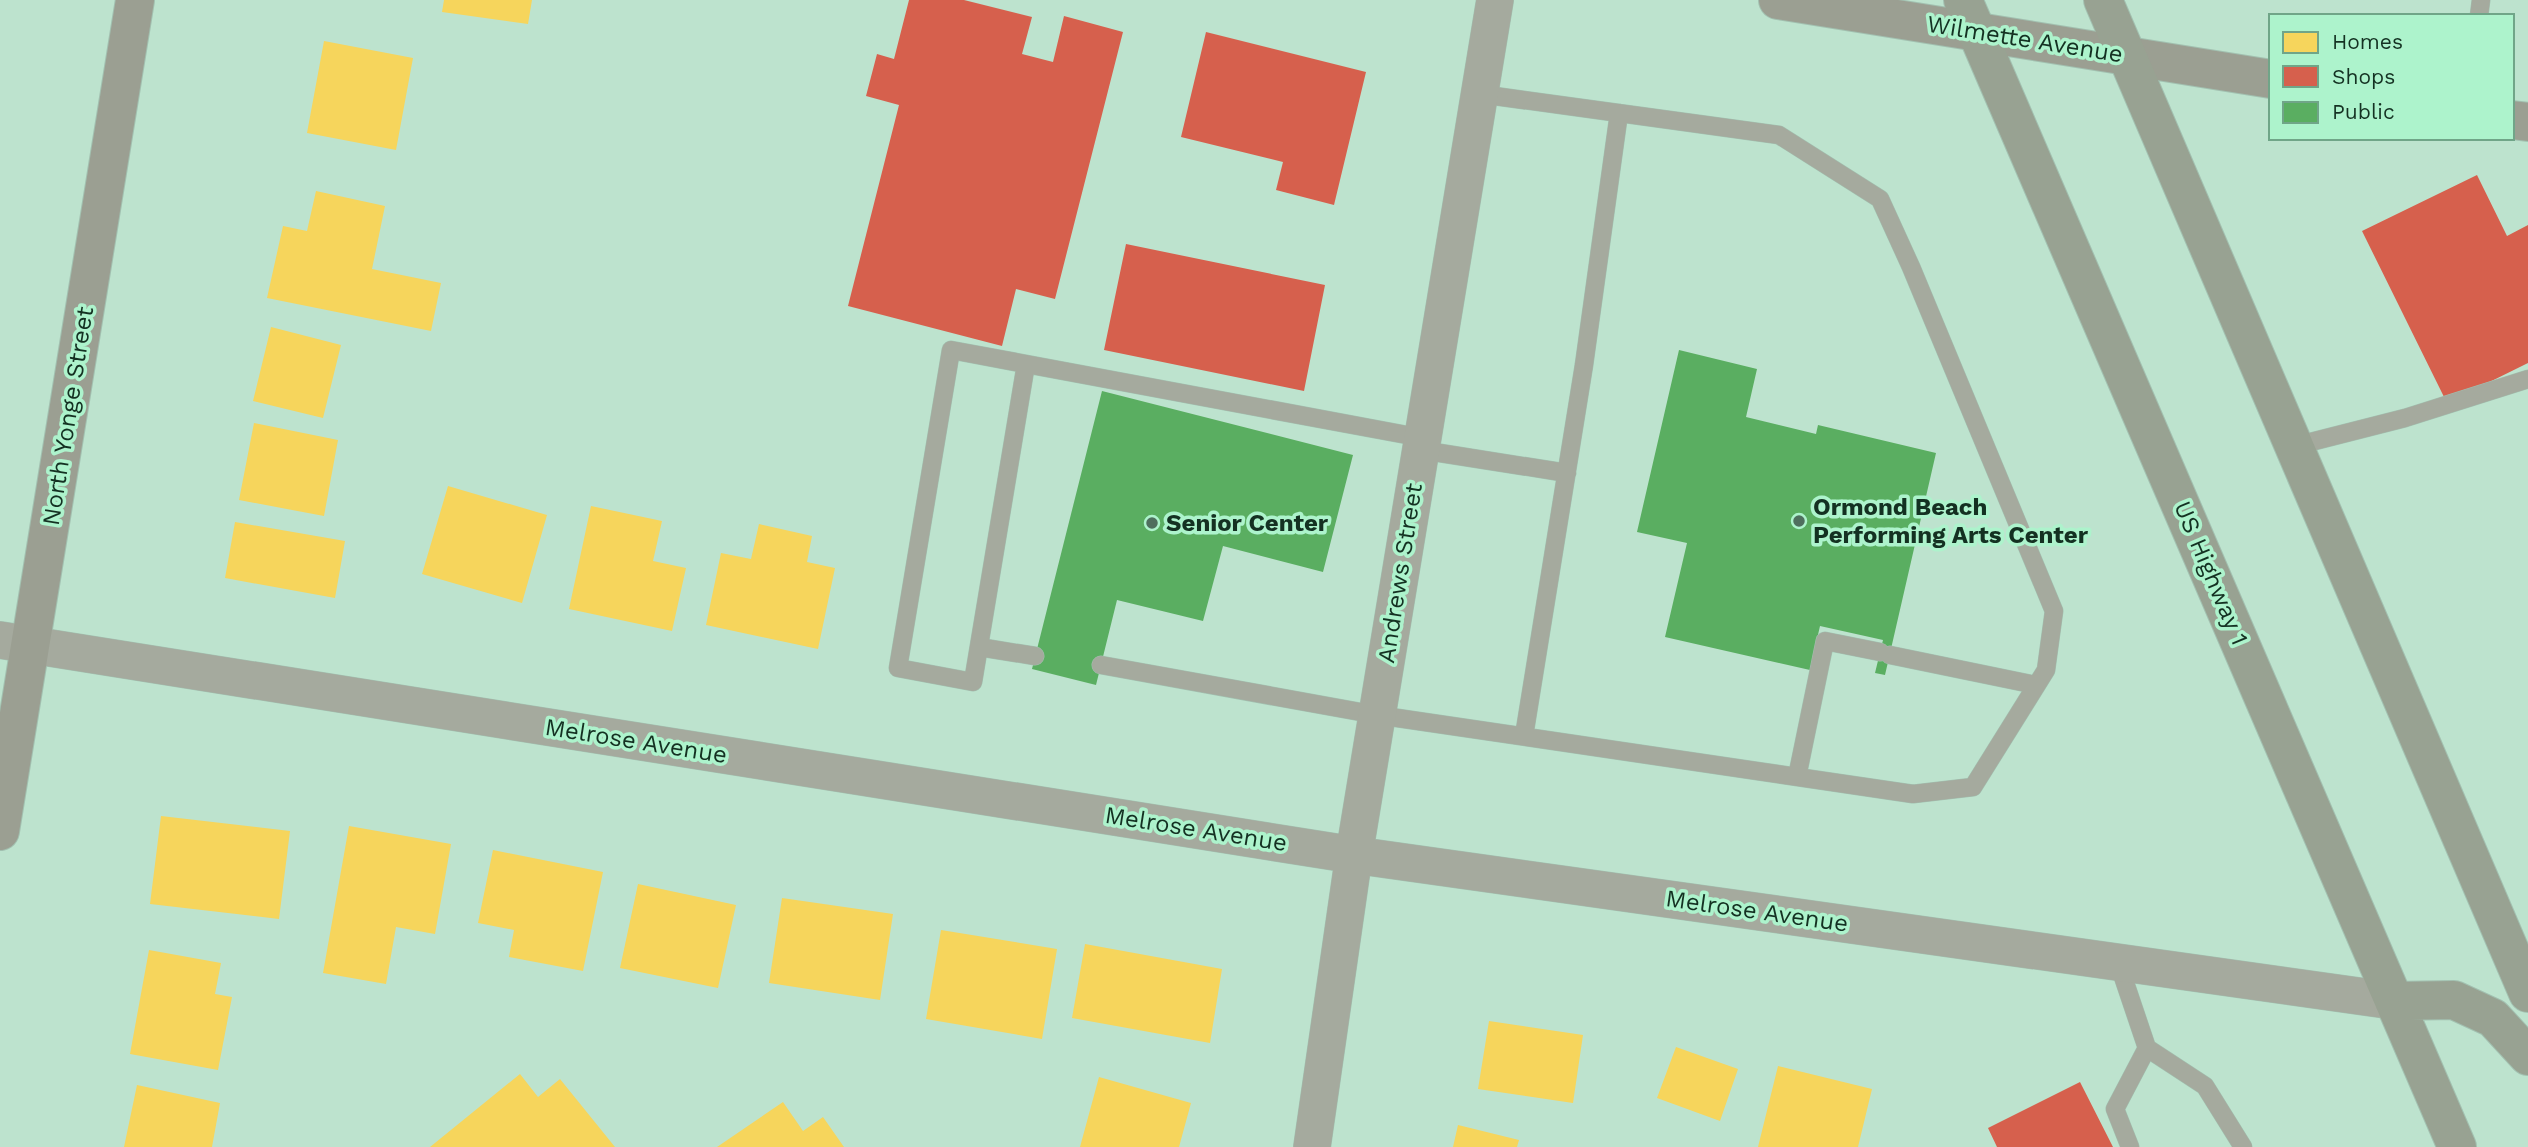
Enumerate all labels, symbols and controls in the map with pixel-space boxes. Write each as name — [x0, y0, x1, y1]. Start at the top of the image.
street label: Wilmette Avenue — [1925, 10, 2125, 68]
legend — [2269, 14, 2514, 140]
text: Homes — [2332, 29, 2403, 54]
text: Shops — [2332, 64, 2395, 89]
text: Public — [2332, 99, 2395, 124]
street label: North Yonge Street — [37, 305, 99, 527]
street label: Andrews Street — [1372, 481, 1428, 665]
place label: Ormond Beach Performing Arts Center — [1813, 493, 2089, 549]
street label: US Highway 1 — [2168, 497, 2254, 649]
place label: Senior Center — [1166, 509, 1329, 537]
marker: Ormond Beach Performing Arts Center — [1791, 513, 1807, 529]
marker: Senior Center — [1144, 515, 1160, 531]
street label: Melrose Avenue — [543, 713, 729, 769]
street label: Melrose Avenue — [1103, 801, 1289, 857]
street label: Melrose Avenue — [1664, 884, 1850, 938]

